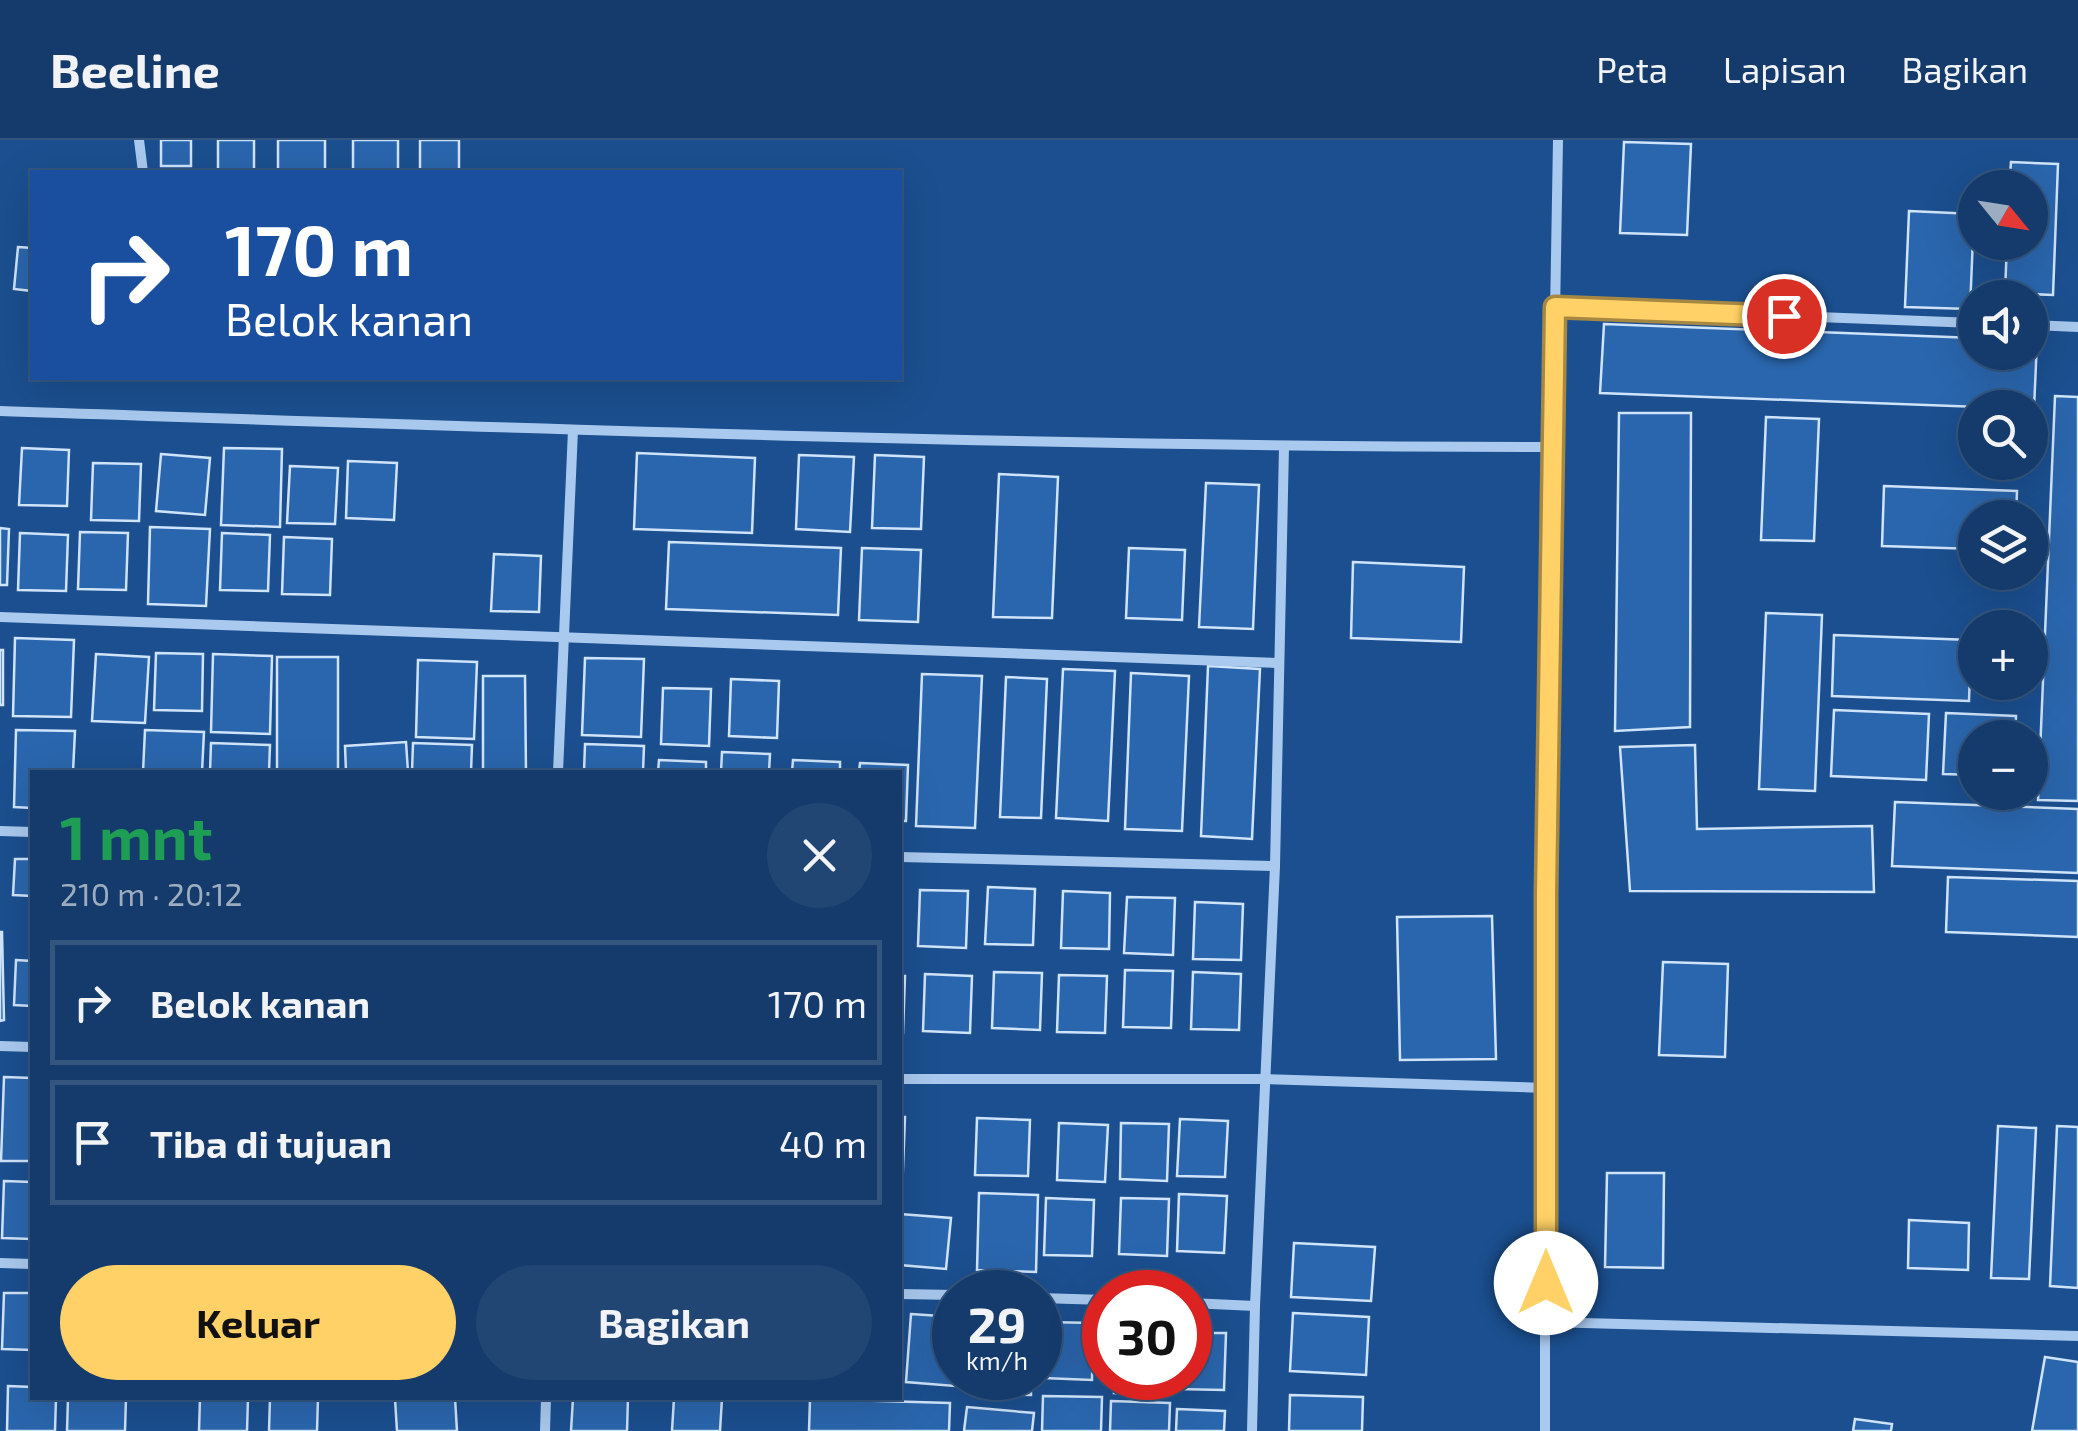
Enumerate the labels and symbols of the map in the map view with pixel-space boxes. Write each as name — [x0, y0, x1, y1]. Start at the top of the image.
north arrow — [1958, 170, 2048, 260]
pin — [1742, 274, 1827, 359]
position arrow — [1494, 1231, 1598, 1335]
speed limit sign: 30 — [1082, 1270, 1212, 1400]

